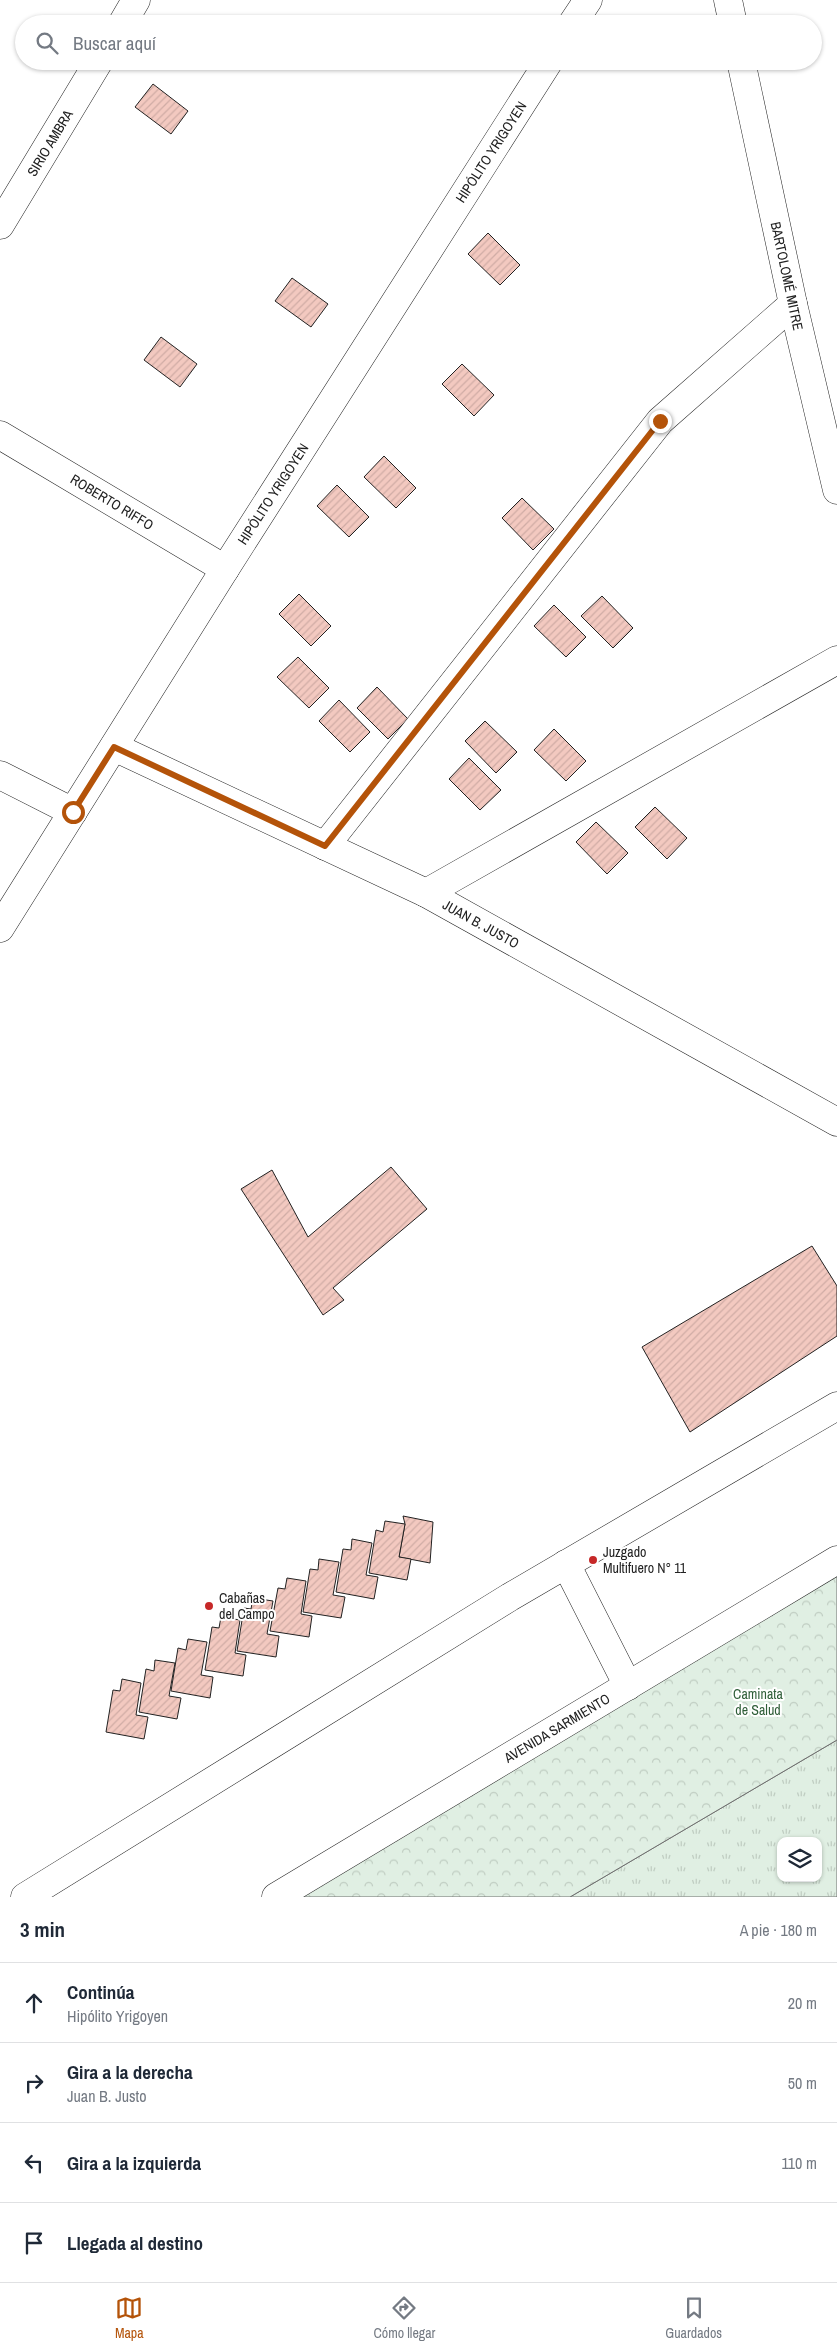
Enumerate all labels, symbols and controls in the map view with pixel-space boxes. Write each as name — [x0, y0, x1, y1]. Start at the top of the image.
search box — [15, 15, 822, 70]
icon: search — [33, 29, 61, 57]
text: Buscar aquí — [73, 30, 156, 56]
street label: HIPÓLITO YRIGOYEN — [452, 98, 530, 206]
street label: SIRIO AMBRA — [23, 106, 77, 180]
street label: BARTOLOMÉ MITRE — [767, 220, 807, 332]
route end — [649, 410, 672, 433]
street label: HIPÓLITO YRIGOYEN — [234, 440, 312, 548]
street label: ROBERTO RIFFO — [67, 470, 157, 534]
route start — [62, 801, 85, 824]
street label: JUAN B. JUSTO — [440, 896, 522, 952]
place label: Juzgado Multifuero N° 11 — [603, 1543, 687, 1577]
marker: Juzgado Multifuero N° 11 — [587, 1554, 599, 1566]
place label: Cabañas del Campo — [219, 1589, 275, 1623]
marker: Cabañas del Campo — [203, 1600, 215, 1612]
park label: Caminata de Salud — [733, 1685, 783, 1719]
street label: AVENIDA SARMIENTO — [500, 1689, 613, 1767]
map controls — [777, 1837, 822, 1882]
button: layers — [777, 1837, 822, 1882]
text: 3 min — [20, 1915, 65, 1944]
text: A pie · 180 m — [740, 1919, 817, 1941]
text: Continúa — [67, 1979, 135, 2005]
icon: ahead — [20, 1989, 48, 2017]
text: 20 m — [788, 1992, 817, 2014]
text: Hipólito Yrigoyen — [67, 2005, 168, 2027]
text: Gira a la derecha — [67, 2059, 193, 2085]
icon: right — [20, 2069, 48, 2097]
text: 50 m — [788, 2072, 817, 2094]
text: Juan B. Justo — [67, 2085, 147, 2107]
icon: left — [20, 2149, 48, 2177]
text: Gira a la izquierda — [67, 2150, 201, 2176]
text: 110 m — [781, 2152, 817, 2174]
icon: arrive — [20, 2229, 48, 2257]
text: Llegada al destino — [67, 2230, 203, 2256]
tab: Mapa — [115, 2294, 144, 2342]
tab: Cómo llegar — [374, 2294, 435, 2342]
tab: Guardados — [665, 2294, 722, 2342]

